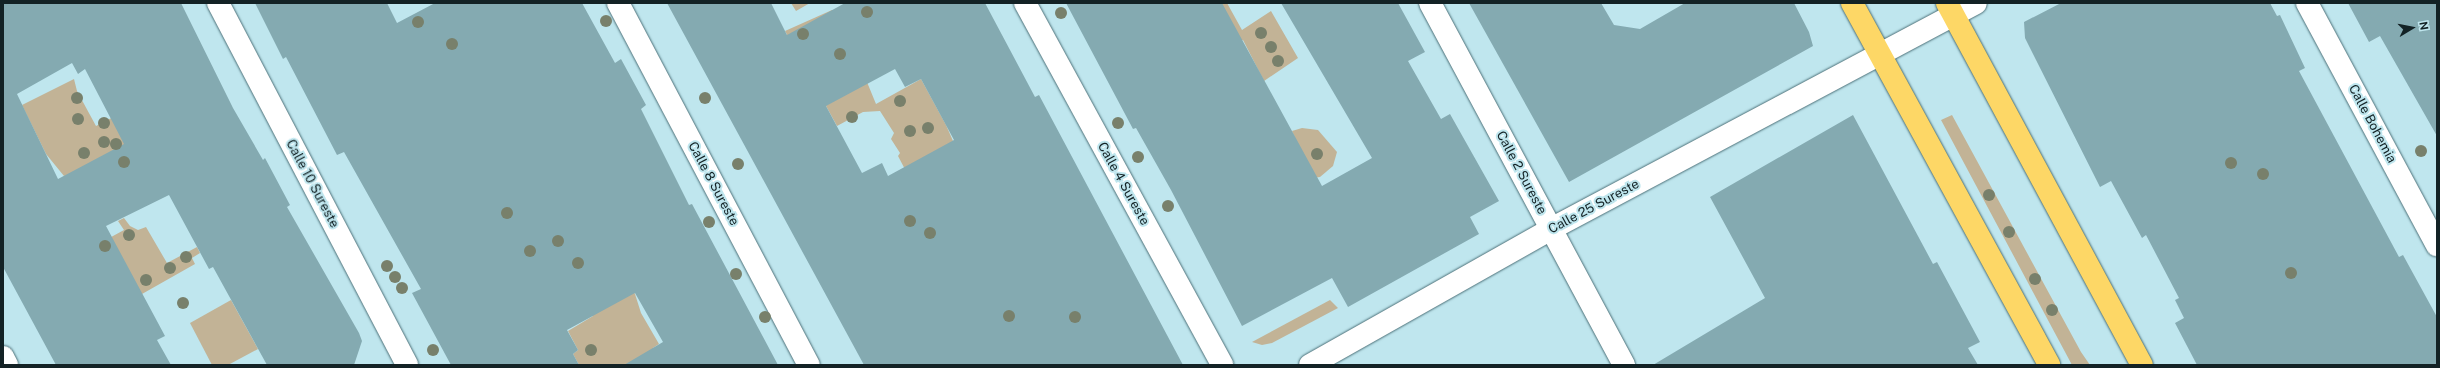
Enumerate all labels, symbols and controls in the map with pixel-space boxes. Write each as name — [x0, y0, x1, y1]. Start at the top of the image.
north arrow — [2392, 8, 2432, 48]
text: N — [2417, 21, 2430, 31]
street label: Calle Bohemia — [2345, 82, 2399, 166]
street label: Calle 2 Sureste — [1492, 129, 1550, 217]
street label: Calle 10 Sureste — [282, 137, 342, 231]
street label: Calle 8 Sureste — [684, 139, 742, 229]
street label: Calle 4 Sureste — [1094, 140, 1152, 228]
street label: Calle 25 Sureste — [1546, 177, 1642, 237]

